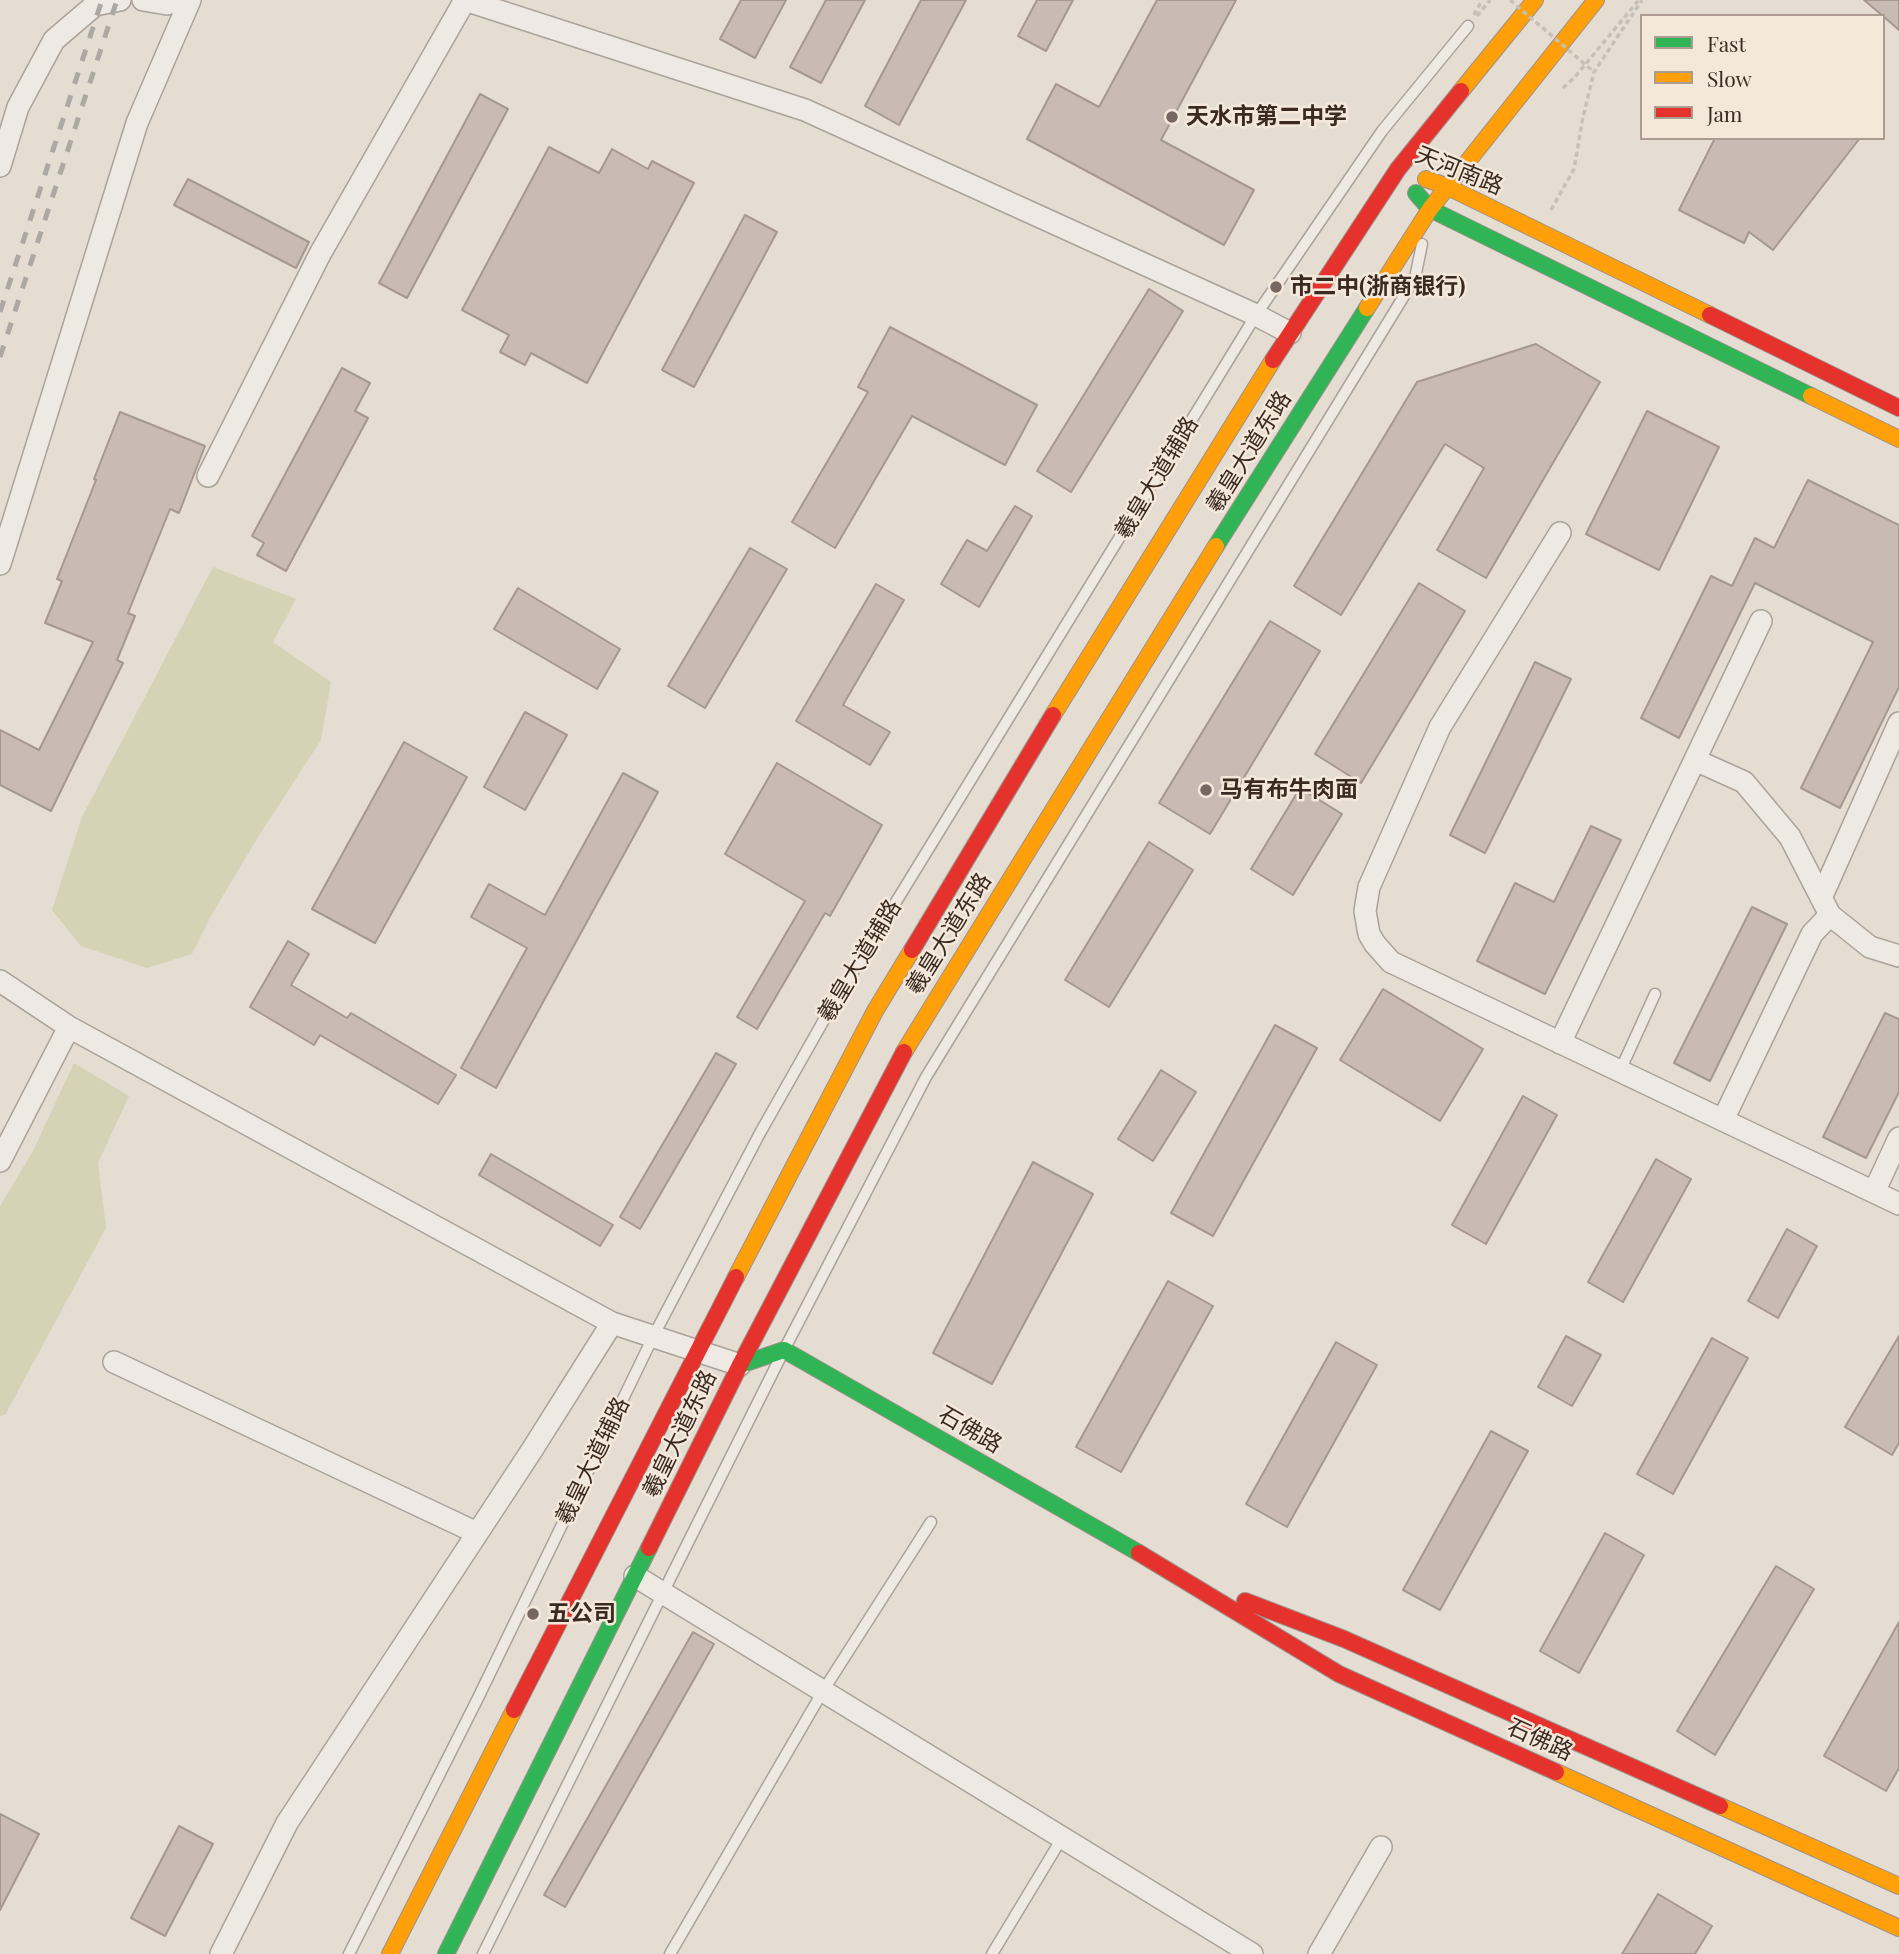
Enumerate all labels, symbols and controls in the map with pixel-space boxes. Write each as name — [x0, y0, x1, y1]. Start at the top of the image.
legend — [1640, 14, 1885, 140]
text: Fast — [1707, 29, 1746, 57]
text: Slow — [1707, 64, 1752, 92]
text: Jam — [1707, 99, 1743, 127]
place label: 天水市第二中学 — [1186, 103, 1347, 131]
marker: 天水市第二中学 — [1164, 109, 1180, 125]
street label: 天河南路 — [1411, 141, 1507, 201]
place label: 市二中(浙商银行) — [1290, 273, 1466, 301]
marker: 市二中(浙商银行) — [1268, 279, 1284, 295]
street label: 羲皇大道东路 — [1201, 386, 1297, 518]
street label: 羲皇大道辅路 — [1110, 412, 1204, 544]
place label: 马有布牛肉面 — [1220, 776, 1358, 804]
marker: 马有布牛肉面 — [1198, 782, 1214, 798]
street label: 羲皇大道东路 — [901, 868, 997, 1000]
street label: 羲皇大道辅路 — [813, 895, 907, 1027]
street label: 羲皇大道东路 — [637, 1366, 723, 1502]
street label: 羲皇大道辅路 — [550, 1393, 636, 1529]
street label: 石佛路 — [933, 1401, 1007, 1459]
place label: 五公司 — [547, 1600, 616, 1628]
marker: 五公司 — [525, 1606, 541, 1622]
street label: 石佛路 — [1503, 1713, 1577, 1767]

